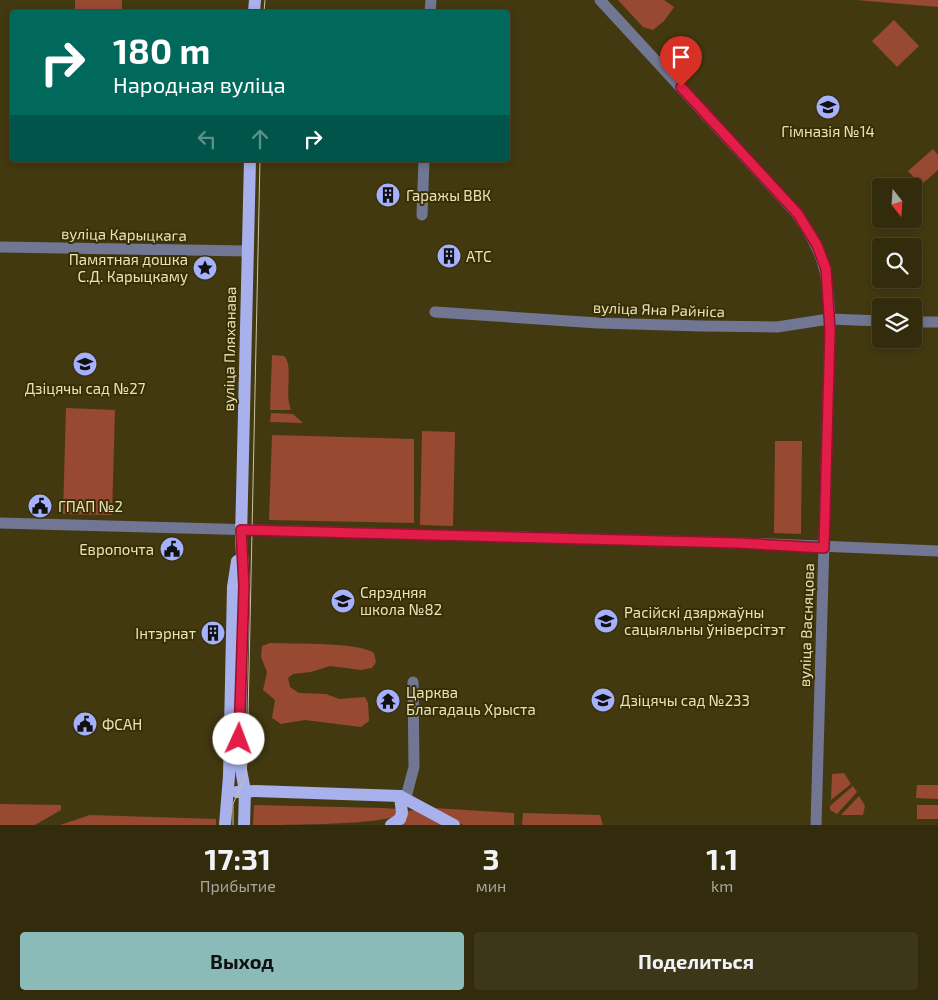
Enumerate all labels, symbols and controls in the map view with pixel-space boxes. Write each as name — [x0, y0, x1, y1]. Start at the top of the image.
text: 180 m — [113, 29, 210, 71]
icon: right — [30, 30, 95, 95]
pin — [660, 36, 702, 87]
icon: arrive — [667, 43, 695, 71]
text: Народная вуліца — [113, 71, 286, 97]
school or university icon: Гімназія №14 — [815, 94, 841, 120]
place label: Гімназія №14 — [781, 122, 875, 140]
icon: left — [193, 125, 221, 153]
icon: ahead — [246, 125, 274, 153]
icon: right — [299, 125, 327, 153]
north arrow — [872, 178, 922, 228]
map controls — [872, 178, 922, 348]
building icon: Гаражы ВВК — [375, 182, 401, 208]
place label: Гаражы ВВК — [406, 186, 491, 204]
street label: вуліца Карыцкага — [61, 224, 187, 245]
button: search — [872, 238, 922, 288]
building icon: АТС — [436, 243, 462, 269]
place label: АТС — [466, 247, 492, 265]
place label: Памятная дошка С.Д. Карыцкаму — [69, 250, 188, 286]
place icon: Памятная дошка С.Д. Карыцкаму — [192, 255, 218, 281]
street label: вуліца Пляханава — [219, 286, 240, 412]
street label: вуліца Яна Райніса — [593, 298, 725, 321]
button: layers — [872, 298, 922, 348]
school or university icon: Дзіцячы сад №27 — [72, 351, 98, 377]
place label: Дзіцячы сад №27 — [25, 379, 146, 397]
public building icon: ГПАП №2 — [27, 493, 53, 519]
place label: ГПАП №2 — [58, 497, 123, 515]
public building icon: Европочта — [159, 536, 185, 562]
place label: Европочта — [79, 540, 154, 558]
street label: вуліца Васняцова — [795, 563, 818, 687]
place label: Сярэдняя школа №82 — [360, 583, 442, 618]
school or university icon: Сярэдняя школа №82 — [330, 588, 356, 614]
place label: Расійскі дзяржаўны сацыяльны ўніверсітэт — [624, 603, 786, 639]
school or university icon: Расійскі дзяржаўны сацыяльны ўніверсітэт — [593, 608, 619, 634]
building icon: Інтэрнат — [200, 620, 226, 646]
place label: Інтэрнат — [135, 624, 196, 642]
place label: Царква Благадаць Хрыста — [406, 683, 536, 718]
school or university icon: Дзіцячы сад №233 — [590, 687, 616, 713]
temple icon: Царква Благадаць Хрыста — [375, 688, 401, 714]
place label: Дзіцячы сад №233 — [620, 691, 750, 709]
public building icon: ФСАН — [72, 711, 98, 737]
position arrow — [212, 712, 264, 764]
place label: ФСАН — [102, 715, 142, 733]
text: 17:31 — [205, 840, 271, 876]
text: 3 — [483, 840, 500, 876]
text: 1.1 — [706, 840, 738, 876]
text: Прибытие — [200, 876, 276, 895]
text: мин — [476, 876, 506, 895]
text: km — [711, 876, 733, 895]
button: Выход — [20, 932, 464, 990]
button: Поделиться — [474, 932, 918, 990]

